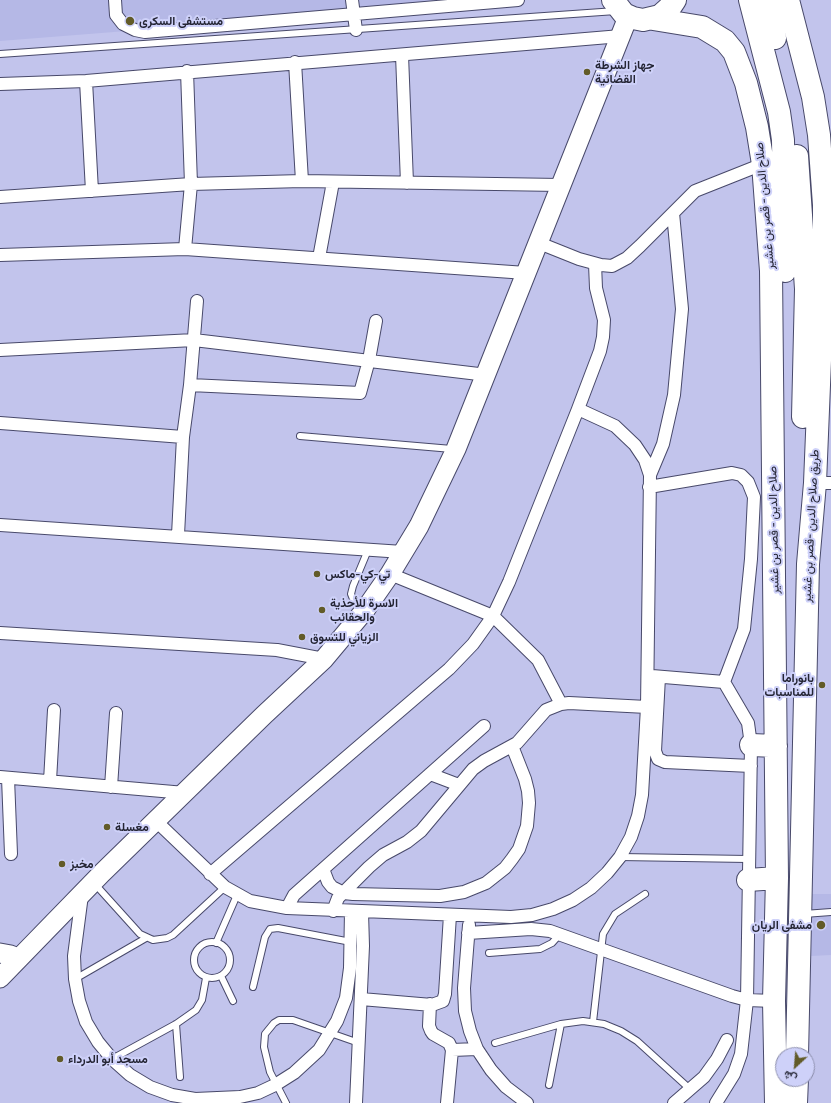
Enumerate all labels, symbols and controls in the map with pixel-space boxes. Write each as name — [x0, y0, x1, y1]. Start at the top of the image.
place label: مستشفى السكرى — [139, 14, 223, 28]
marker: مستشفى السكرى — [124, 15, 136, 27]
place label: جهاز الشرطة القضائية — [595, 58, 654, 86]
marker: جهاز الشرطة القضائية — [582, 67, 592, 77]
street label: صلاح الدين - قصر بن غشير — [752, 142, 778, 270]
street label: طريق صلاح الدين -قصر بن غشير — [800, 449, 822, 603]
street label: صلاح الدين - قصر بن غشير — [766, 466, 782, 594]
place label: تي-كي-ماكس — [325, 567, 390, 581]
marker: تي-كي-ماكس — [312, 569, 322, 579]
place label: الاسرة للأحذية والحقائب — [330, 596, 398, 624]
marker: الاسرة للأحذية والحقائب — [317, 605, 327, 615]
place label: الزياني للتسوق — [310, 630, 379, 644]
marker: الزياني للتسوق — [297, 632, 307, 642]
place label: بانوراما للمناسبات — [765, 671, 814, 699]
marker: بانوراما للمناسبات — [817, 680, 827, 690]
place label: مغسلة — [115, 820, 149, 834]
marker: مغسلة — [102, 822, 112, 832]
place label: مخبز — [70, 857, 94, 871]
marker: مخبز — [57, 859, 67, 869]
place label: مشفى الريان — [752, 918, 812, 932]
marker: مشفى الريان — [815, 919, 827, 931]
north arrow — [775, 1047, 815, 1087]
place label: مسجد أبو الدرداء — [68, 1052, 148, 1066]
marker: مسجد أبو الدرداء — [55, 1054, 65, 1064]
text: ش — [781, 1068, 799, 1086]

